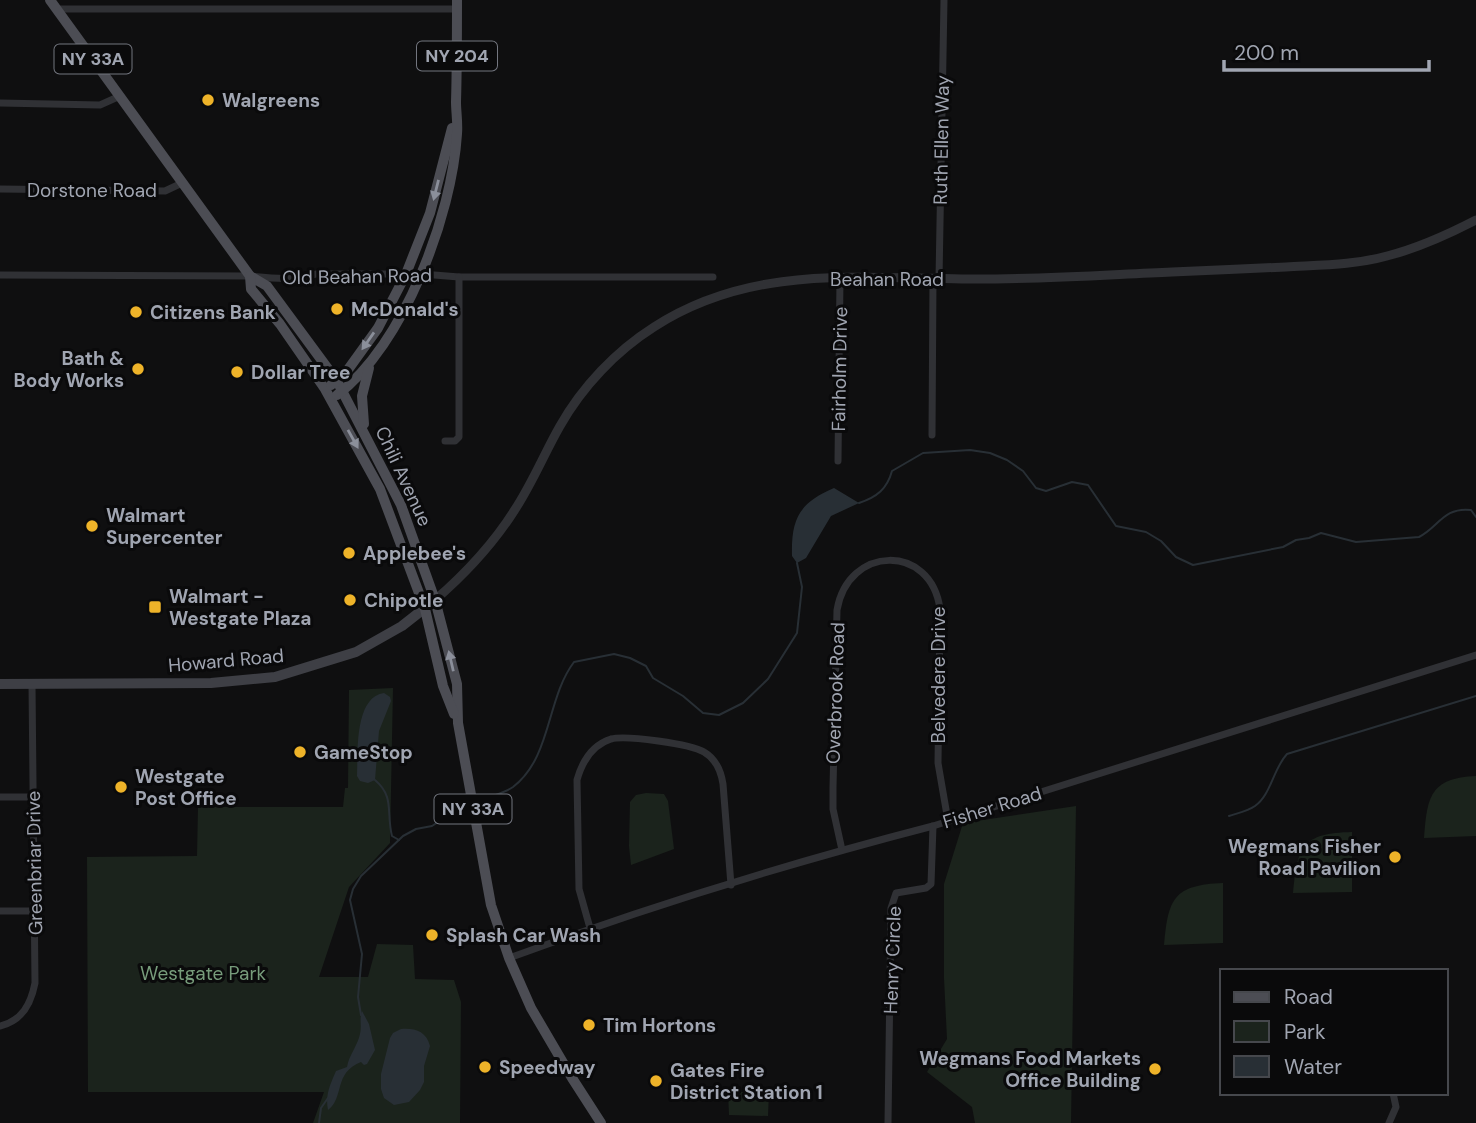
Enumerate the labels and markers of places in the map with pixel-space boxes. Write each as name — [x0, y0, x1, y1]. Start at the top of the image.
place label: Walgreens — [222, 88, 320, 113]
marker: Walgreens — [200, 92, 216, 108]
place label: McDonald's — [351, 297, 459, 322]
place label: Citizens Bank — [150, 300, 276, 325]
marker: McDonald's — [329, 301, 345, 317]
marker: Citizens Bank — [128, 304, 144, 320]
place label: Bath & Body Works — [14, 346, 124, 393]
place label: Dollar Tree — [251, 360, 351, 385]
marker: Bath & Body Works — [130, 361, 146, 377]
marker: Dollar Tree — [229, 364, 245, 380]
place label: Walmart Supercenter — [106, 503, 223, 550]
marker: Walmart Supercenter — [84, 518, 100, 534]
place label: Applebee's — [363, 541, 466, 566]
marker: Applebee's — [341, 545, 357, 561]
place label: Walmart - Westgate Plaza — [169, 584, 311, 631]
place label: Chipotle — [364, 588, 443, 613]
marker: Chipotle — [342, 592, 358, 608]
marker: Walmart - Westgate Plaza — [147, 599, 163, 615]
place label: GameStop — [314, 740, 413, 765]
marker: GameStop — [292, 744, 308, 760]
place label: Westgate Post Office — [135, 764, 237, 811]
marker: Westgate Post Office — [113, 779, 129, 795]
place label: Wegmans Fisher Road Pavilion — [1228, 834, 1381, 881]
marker: Wegmans Fisher Road Pavilion — [1387, 849, 1403, 865]
place label: Splash Car Wash — [446, 923, 601, 948]
marker: Splash Car Wash — [424, 927, 440, 943]
place label: Tim Hortons — [603, 1013, 716, 1038]
marker: Tim Hortons — [581, 1017, 597, 1033]
place label: Wegmans Food Markets Office Building — [919, 1046, 1141, 1093]
place label: Speedway — [499, 1055, 596, 1080]
place label: Gates Fire District Station 1 — [670, 1058, 823, 1105]
marker: Speedway — [477, 1059, 493, 1075]
marker: Wegmans Food Markets Office Building — [1147, 1061, 1163, 1077]
marker: Gates Fire District Station 1 — [648, 1073, 664, 1089]

